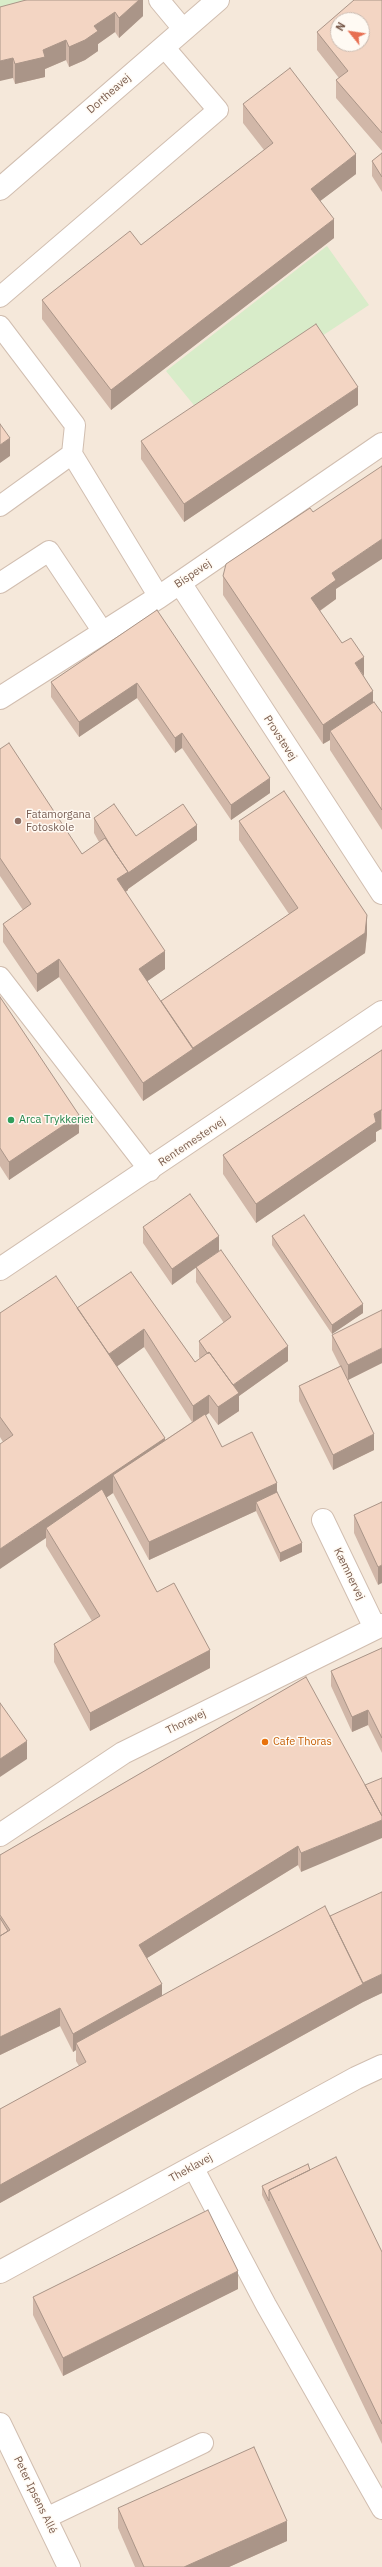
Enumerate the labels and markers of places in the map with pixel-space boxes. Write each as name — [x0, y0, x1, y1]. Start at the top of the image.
place label: Fatamorgana Fotoskole — [26, 808, 91, 834]
marker: Fatamorgana Fotoskole — [13, 816, 23, 826]
place label: Arca Trykkeriet — [19, 1113, 94, 1127]
marker: Arca Trykkeriet — [6, 1115, 16, 1125]
place label: Cafe Thoras — [273, 1735, 332, 1749]
marker: Cafe Thoras — [260, 1737, 270, 1747]

